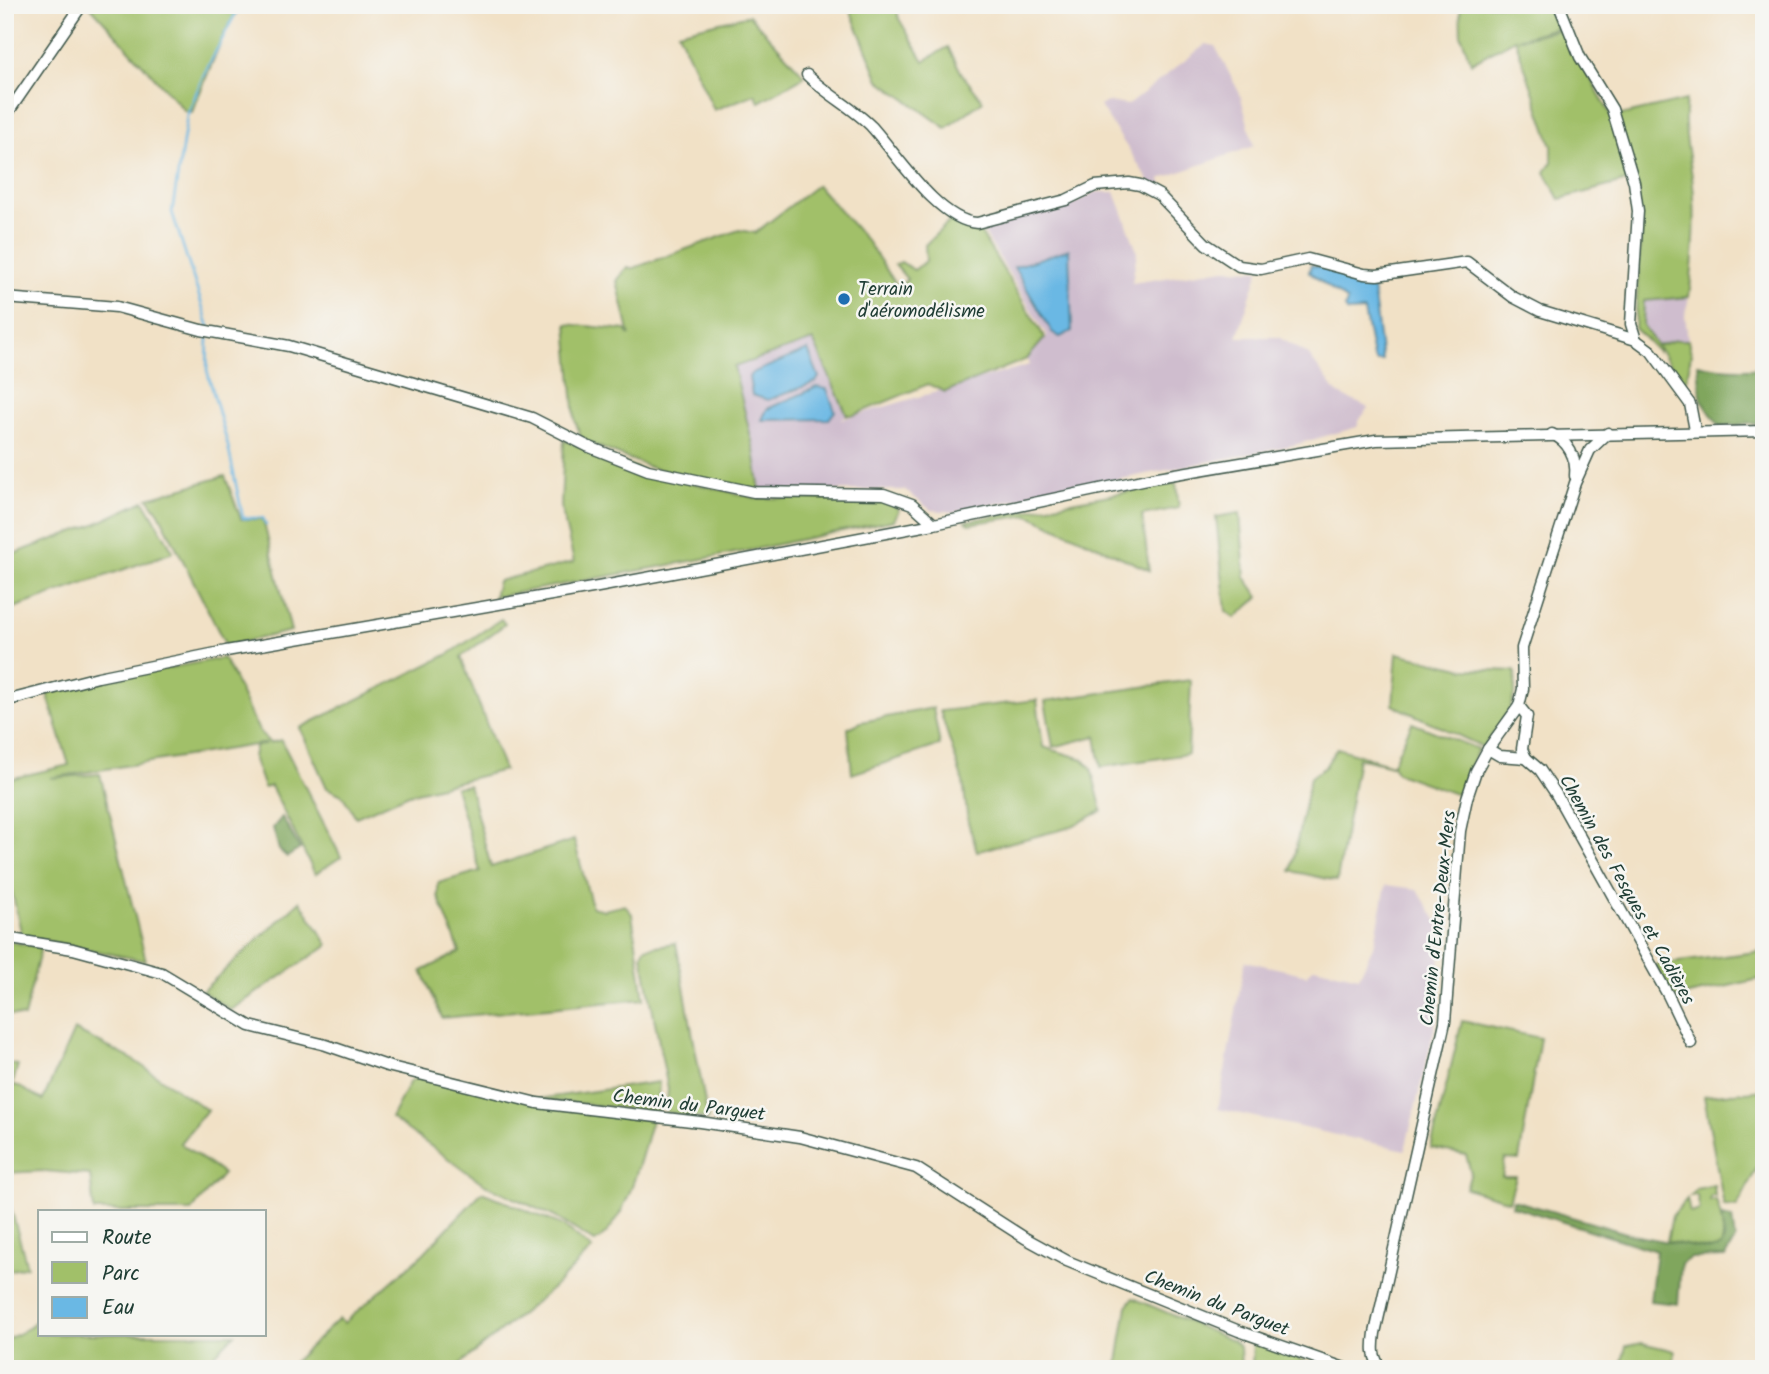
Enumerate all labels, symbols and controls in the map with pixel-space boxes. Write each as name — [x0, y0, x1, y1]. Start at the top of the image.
place label: Terrain d'aéromodélisme — [858, 275, 985, 327]
marker: Terrain d'aéromodélisme — [836, 291, 852, 307]
street label: Chemin des Fesques et Cadières — [1550, 769, 1702, 1011]
street label: Chemin d'Entre-Deux-Mers — [1413, 809, 1465, 1027]
street label: Chemin du Parguet — [611, 1082, 767, 1130]
legend — [38, 1210, 266, 1336]
text: Route — [102, 1222, 152, 1255]
text: Parc — [102, 1258, 140, 1291]
street label: Chemin du Parguet — [1139, 1262, 1294, 1346]
text: Eau — [102, 1292, 134, 1325]

